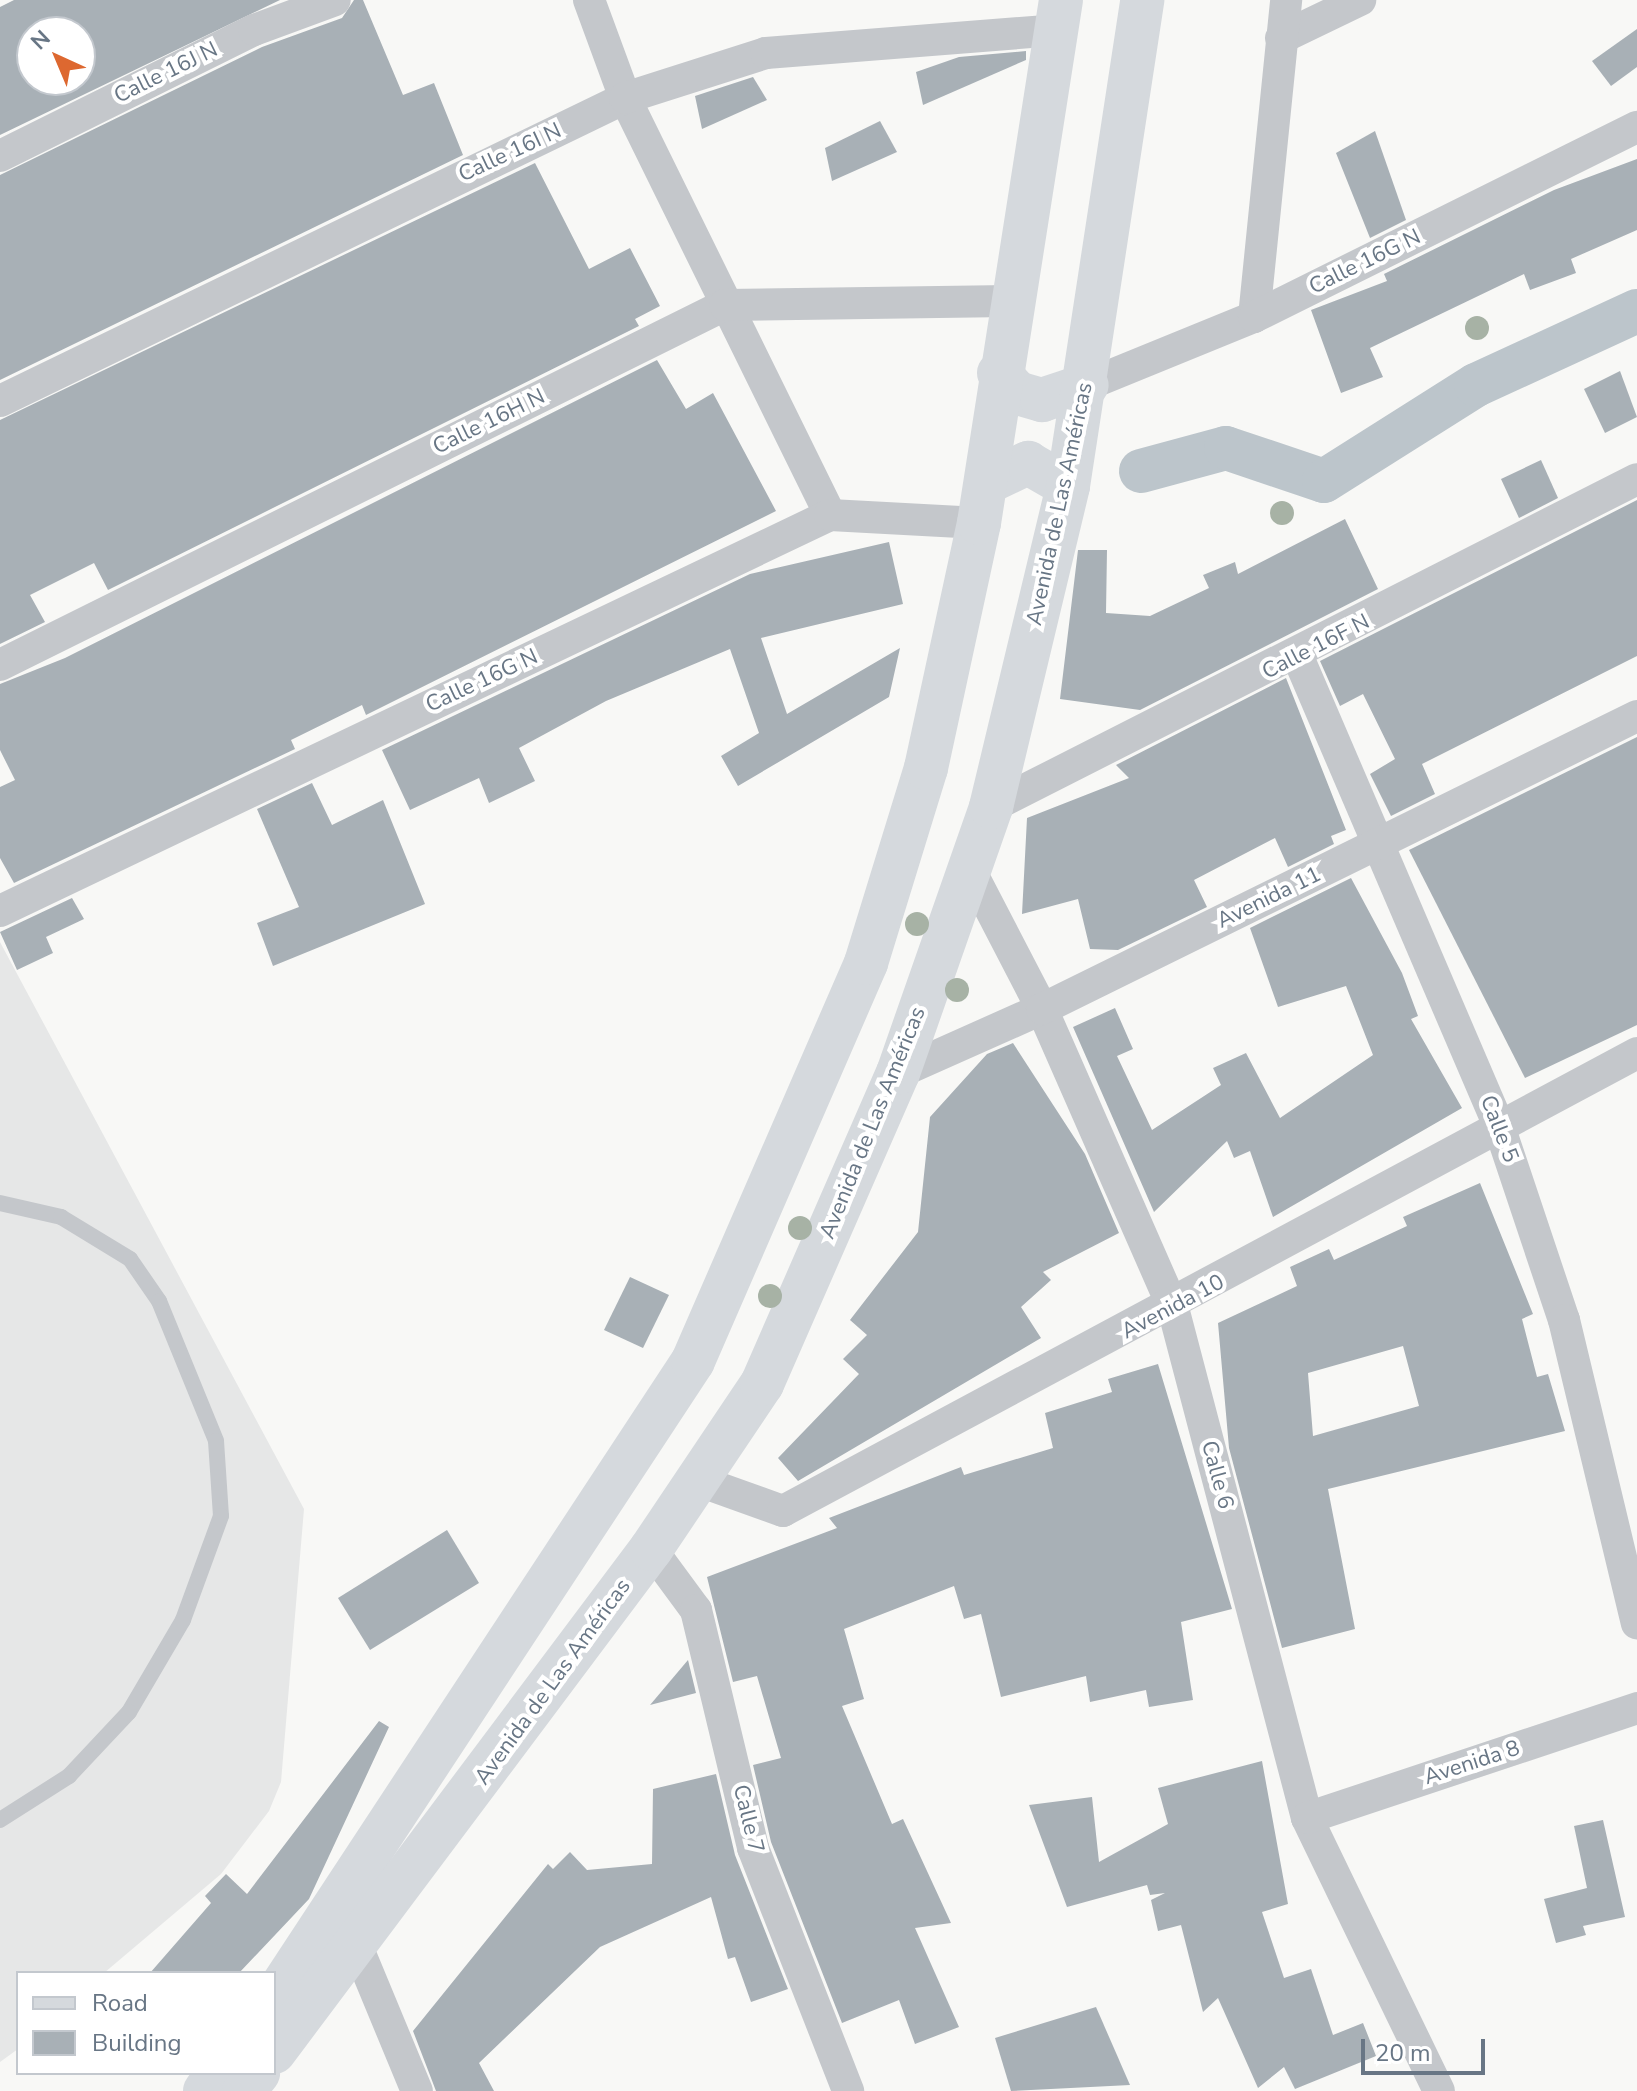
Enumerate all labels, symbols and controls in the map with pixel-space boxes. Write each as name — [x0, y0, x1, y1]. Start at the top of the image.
north arrow — [16, 16, 96, 96]
text: N — [24, 24, 57, 57]
street label: Calle 16J N — [110, 37, 222, 109]
street label: Calle 16I N — [454, 118, 566, 188]
street label: Calle 16G N — [1305, 224, 1425, 300]
street label: Avenida de Las Américas — [1021, 380, 1099, 628]
street label: Calle 16H N — [429, 384, 549, 460]
street label: Calle 16F N — [1258, 609, 1374, 685]
street label: Calle 16G N — [422, 644, 542, 718]
street label: Avenida 11 — [1213, 861, 1325, 935]
street label: Avenida de Las Américas — [814, 1003, 932, 1243]
street label: Calle 5 — [1474, 1092, 1524, 1166]
street label: Avenida 10 — [1117, 1269, 1229, 1345]
street label: Calle 6 — [1195, 1438, 1239, 1512]
street label: Avenida de Las Américas — [469, 1574, 637, 1790]
street label: Avenida 8 — [1421, 1735, 1523, 1791]
street label: Calle 7 — [727, 1782, 769, 1856]
legend — [16, 1971, 276, 2075]
text: Road — [92, 1987, 148, 2019]
scale bar — [1365, 2023, 1489, 2073]
text: Building — [92, 2027, 182, 2059]
text: 20 m — [1375, 2037, 1431, 2069]

